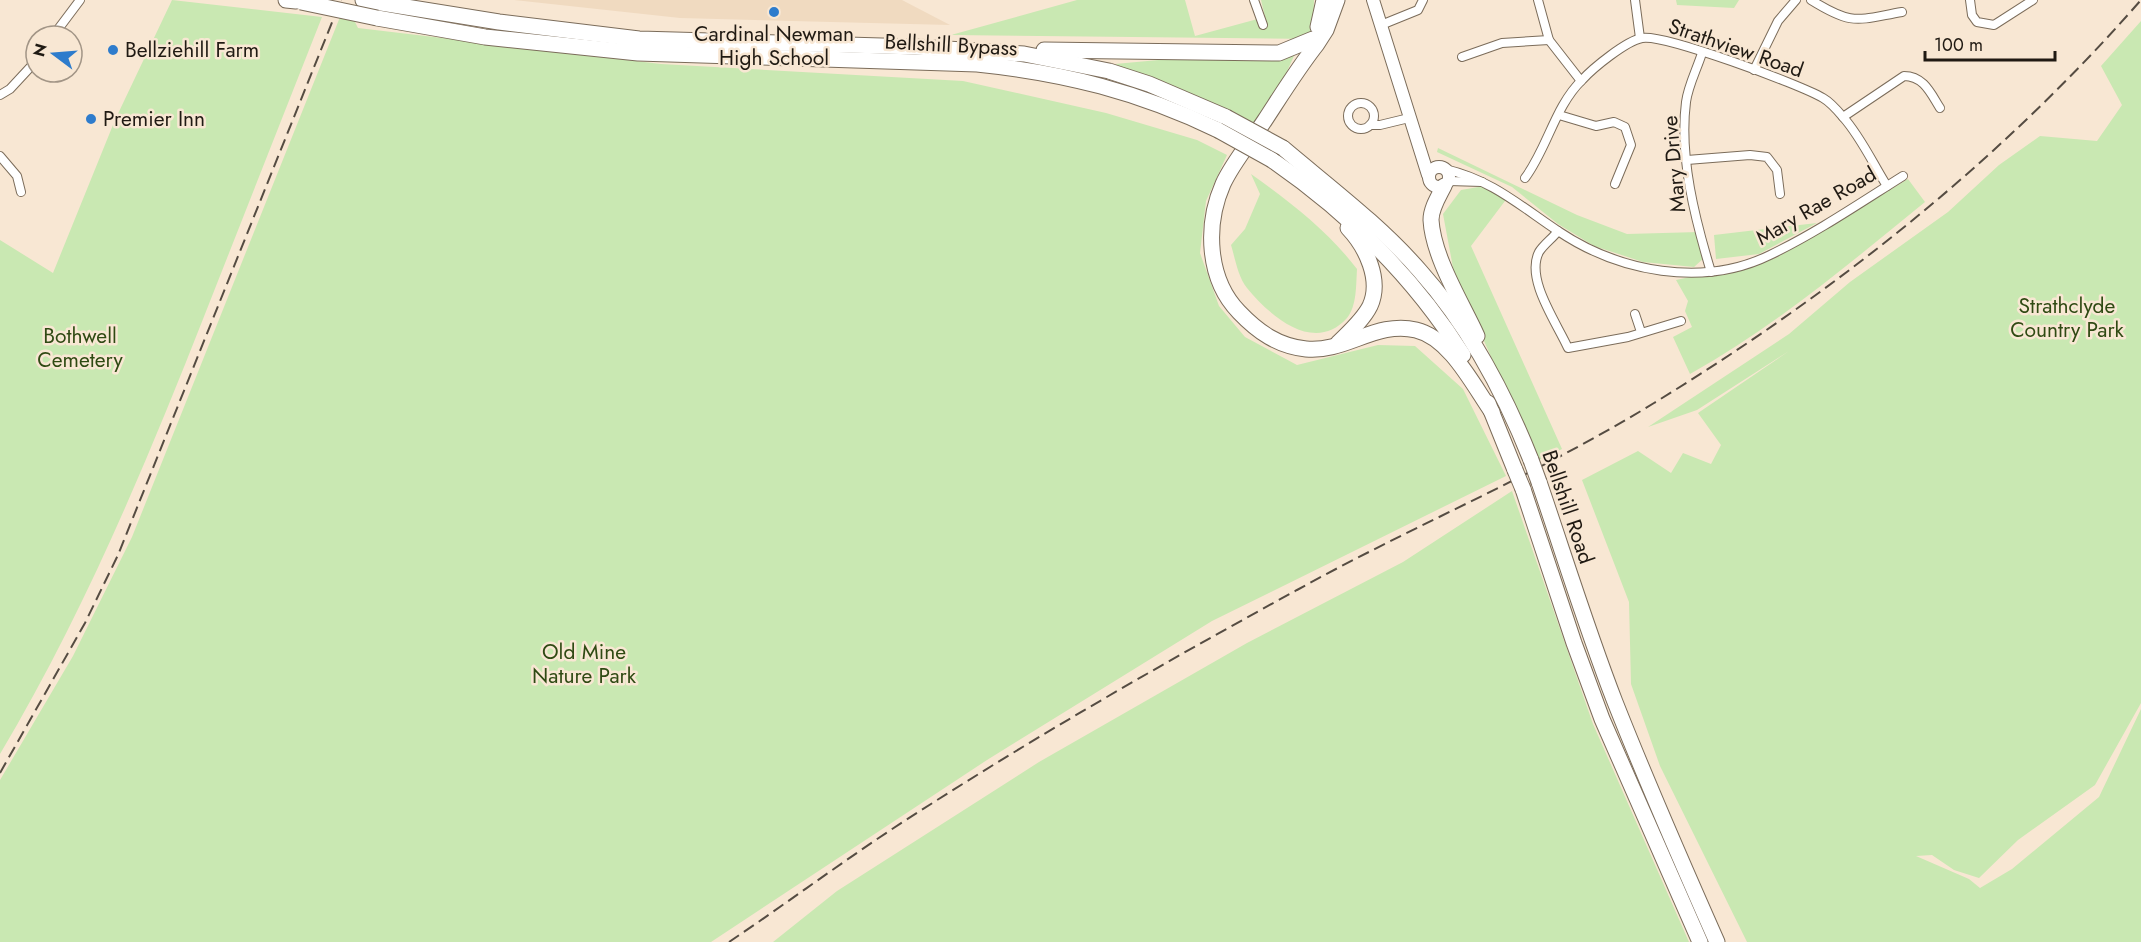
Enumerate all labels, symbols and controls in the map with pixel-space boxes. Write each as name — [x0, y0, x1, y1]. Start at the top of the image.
marker: Cardinal Newman High School — [767, 5, 781, 19]
street label: Strathview Road — [1665, 11, 1807, 85]
place label: Cardinal Newman High School — [694, 19, 854, 73]
north arrow — [24, 24, 84, 84]
scale bar — [1925, 24, 2056, 62]
street label: Bellshill Bypass — [884, 27, 1018, 63]
text: 100 m — [1934, 32, 1983, 58]
place label: Bellziehill Farm — [125, 35, 259, 65]
text: N — [27, 41, 53, 59]
marker: Bellziehill Farm — [106, 43, 120, 57]
place label: Premier Inn — [103, 104, 205, 134]
marker: Premier Inn — [84, 112, 98, 126]
street label: Mary Drive — [1655, 114, 1693, 214]
street label: Mary Rae Road — [1750, 159, 1882, 253]
park label: Strathclyde Country Park — [2010, 291, 2125, 345]
park label: Bothwell Cemetery — [37, 321, 123, 375]
street label: Bellshill Road — [1535, 446, 1601, 568]
park label: Old Mine Nature Park — [532, 637, 637, 691]

